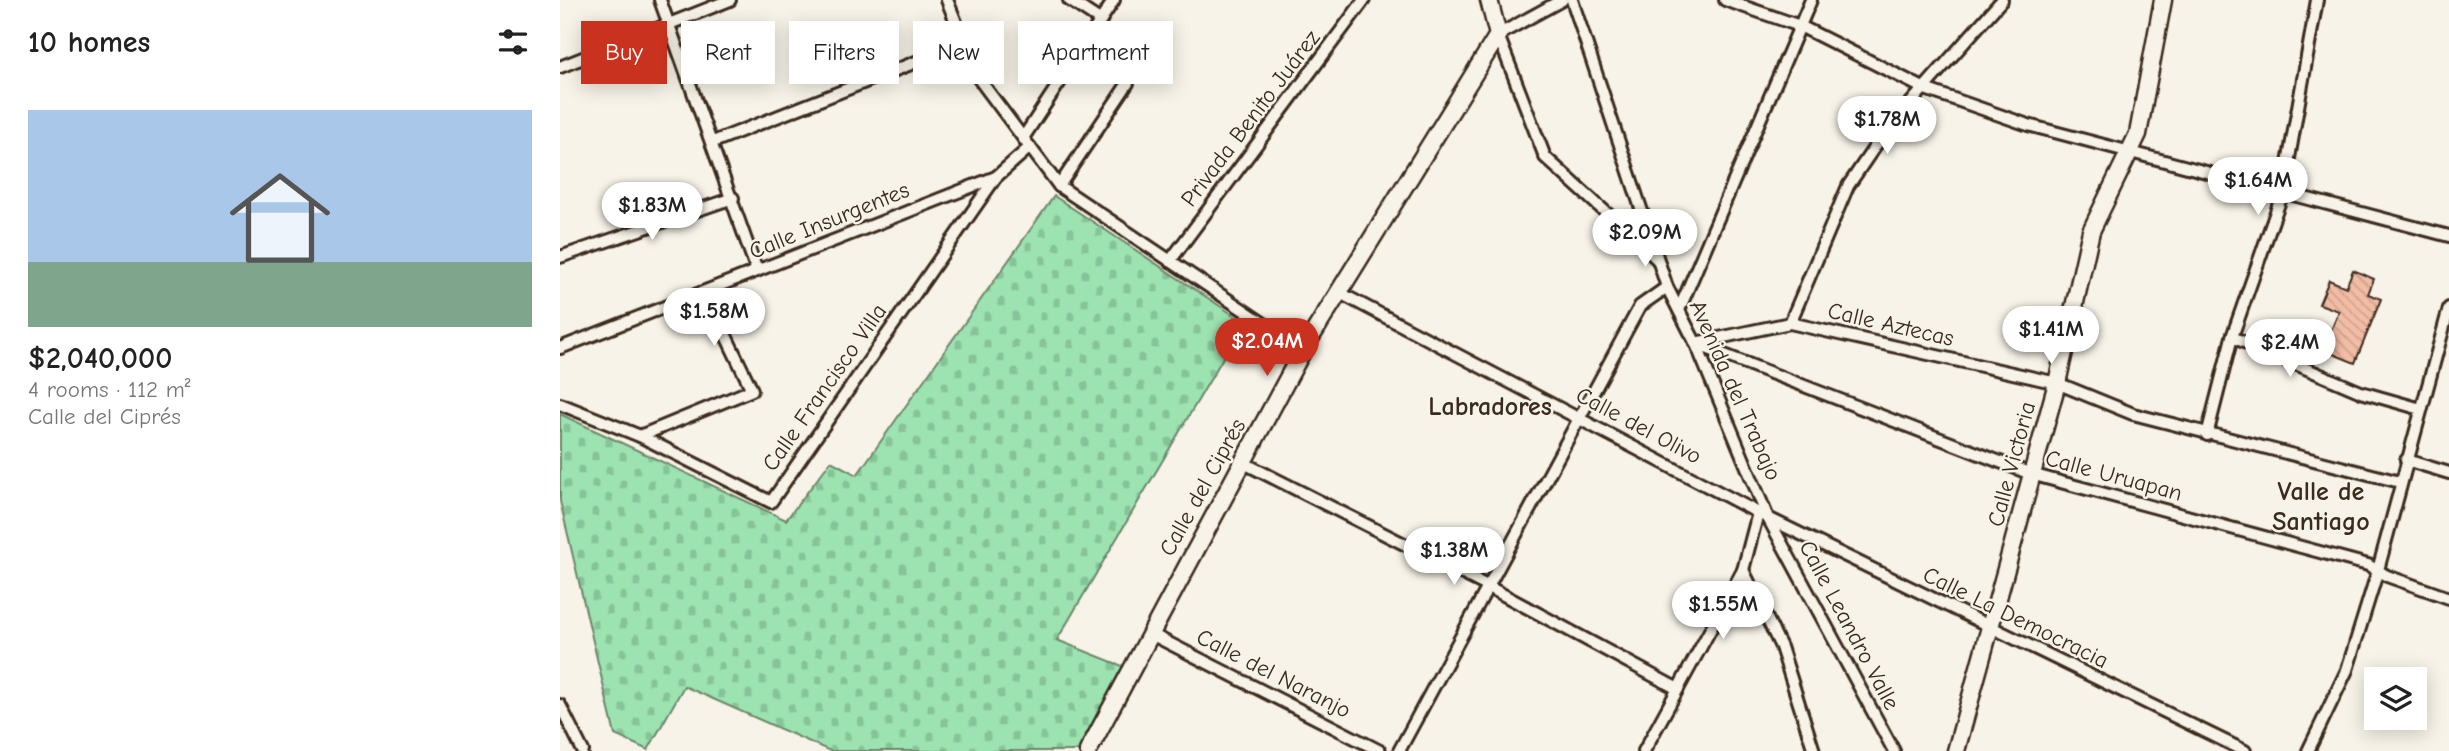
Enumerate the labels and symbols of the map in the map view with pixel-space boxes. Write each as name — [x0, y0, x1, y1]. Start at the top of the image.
street label: Privada Benito Juárez — [1175, 25, 1326, 212]
pin: $1.78M — [1830, 96, 1944, 156]
pin: $1.64M — [2201, 158, 2315, 217]
street label: Calle Insurgentes — [745, 176, 913, 265]
pin: $1.83M — [595, 182, 709, 242]
pin: $2.09M — [1588, 210, 1702, 269]
pin: $1.58M — [657, 288, 771, 348]
street label: Avenida del Trabajo — [1684, 296, 1787, 485]
street label: Calle Aztecas — [1825, 297, 1957, 352]
street label: Calle Francisco Villa — [757, 298, 892, 476]
pin: $1.41M — [1994, 306, 2108, 366]
pin: $2.04M — [1210, 318, 1324, 378]
pin: $2.4M — [2241, 320, 2339, 379]
street label: Calle del Olivo — [1571, 381, 1706, 470]
district label: Labradores — [1428, 392, 1552, 422]
street label: Calle Victoria — [1982, 399, 2041, 530]
street label: Calle del Ciprés — [1154, 414, 1251, 561]
street label: Calle Uruapan — [2042, 444, 2185, 507]
district label: Valle de Santiago — [2272, 477, 2370, 537]
pin: $1.38M — [1397, 528, 1511, 587]
street label: Calle Leandro Valle — [1794, 536, 1906, 714]
street label: Calle La Democracia — [1919, 561, 2113, 674]
pin: $1.55M — [1666, 582, 1780, 641]
street label: Calle del Naranjo — [1192, 623, 1355, 724]

